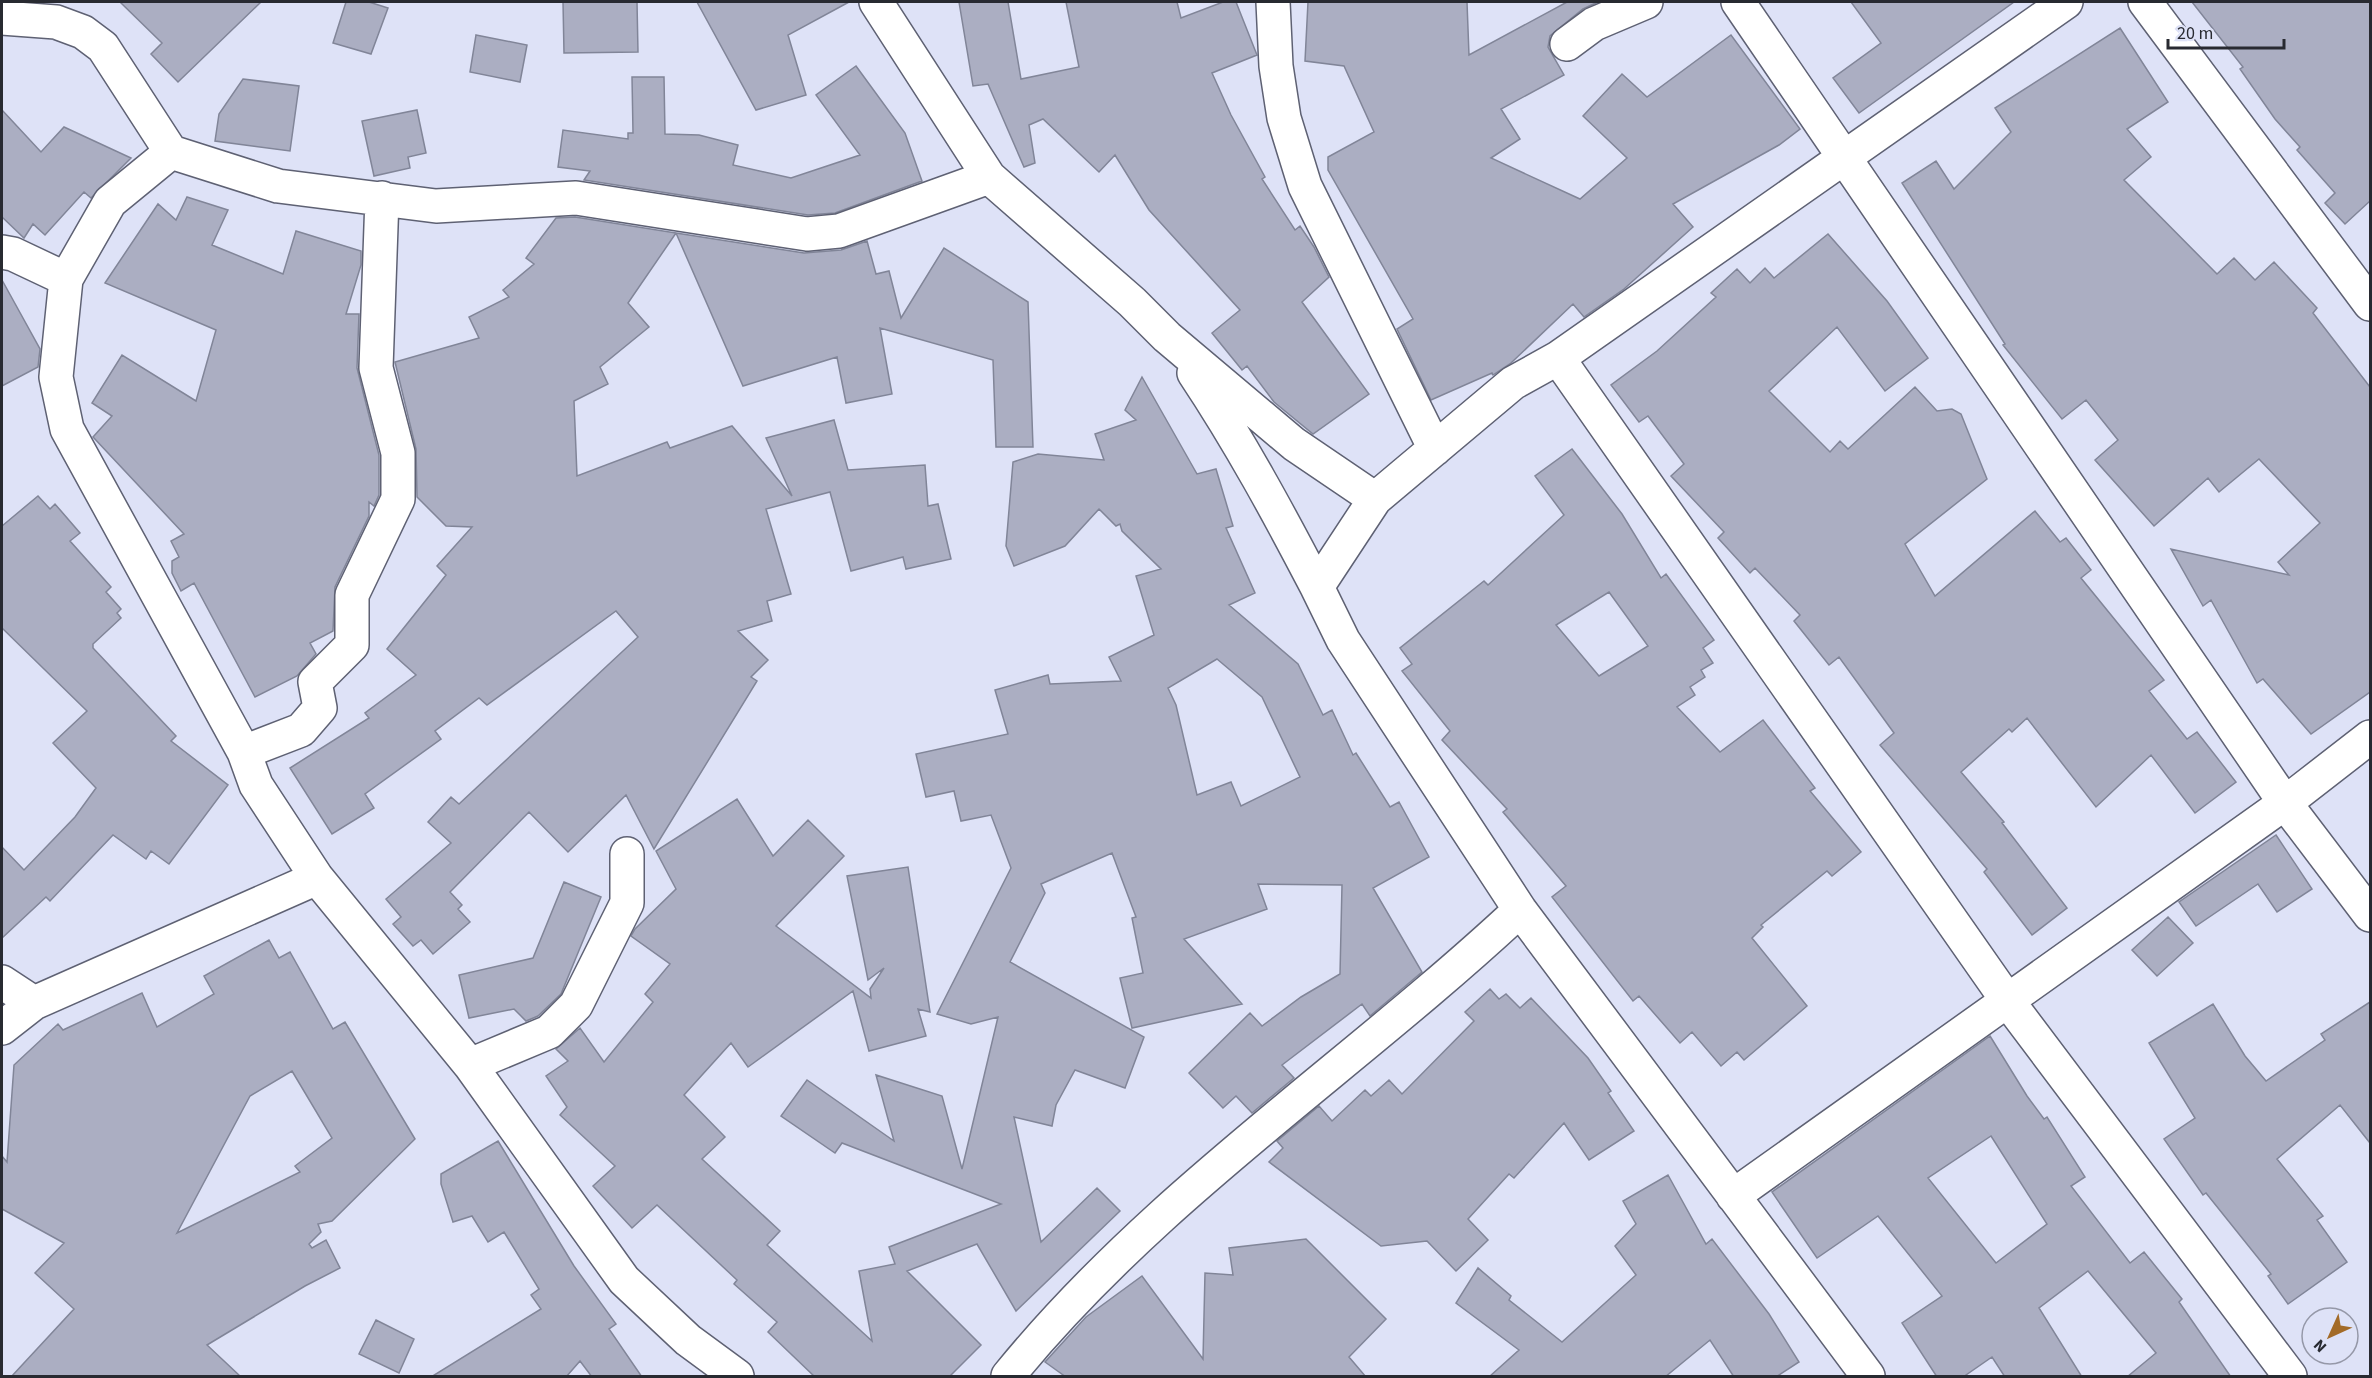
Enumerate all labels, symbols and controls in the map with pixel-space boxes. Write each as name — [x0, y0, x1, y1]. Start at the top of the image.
scale bar — [2168, 12, 2284, 50]
text: 20 m — [2177, 21, 2213, 46]
north arrow — [2300, 1306, 2360, 1366]
text: N — [2309, 1334, 2332, 1357]

